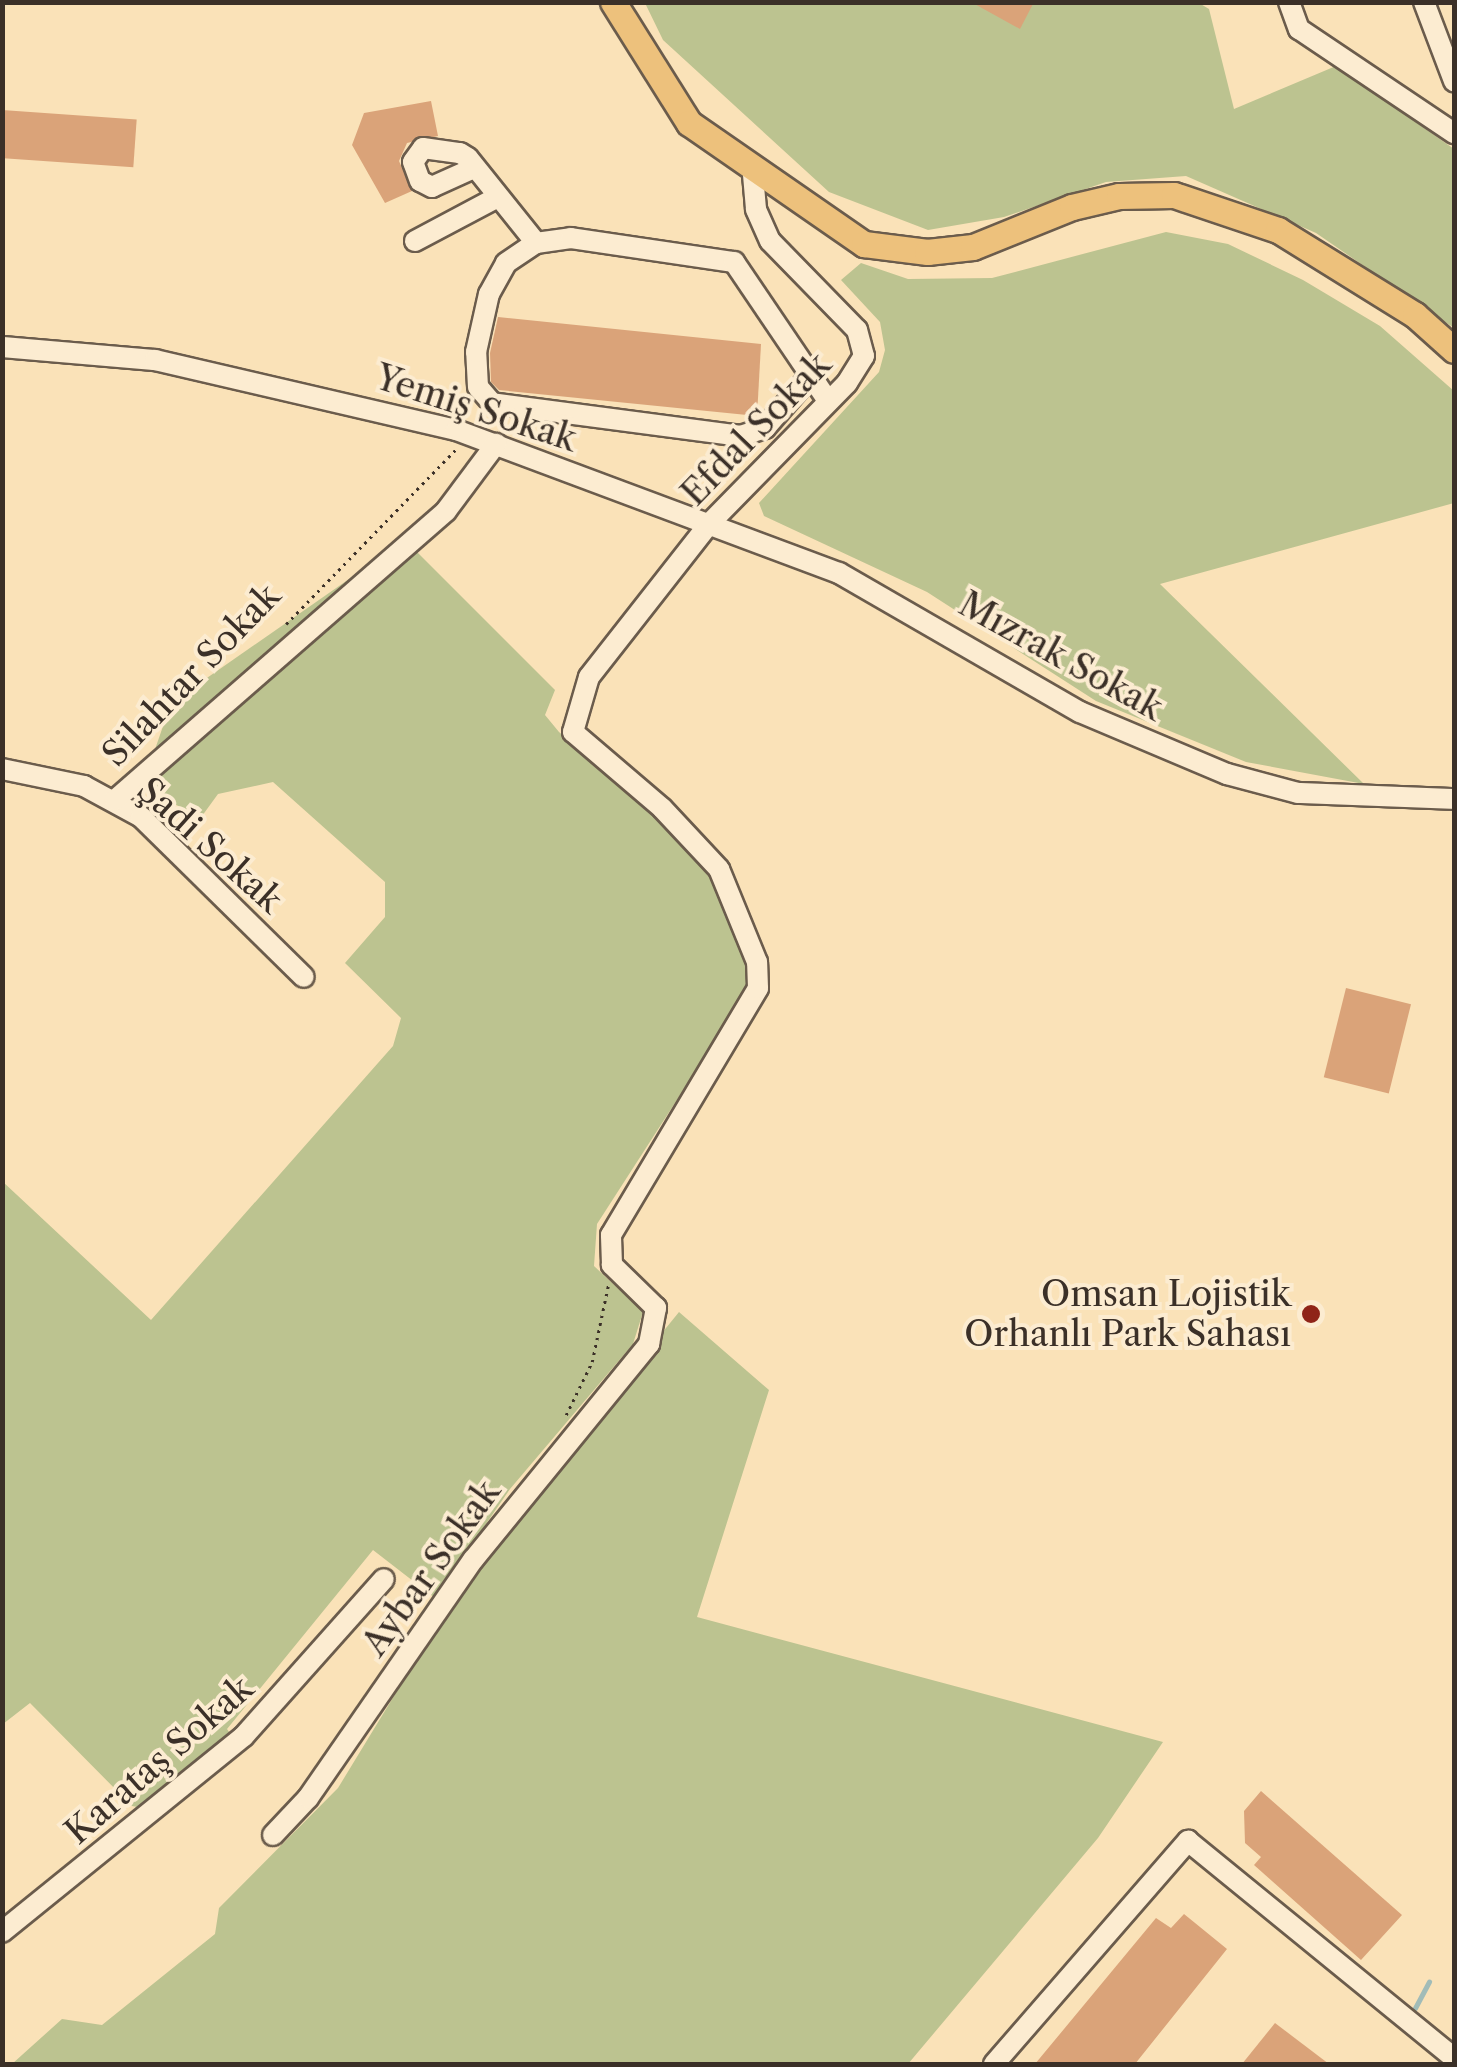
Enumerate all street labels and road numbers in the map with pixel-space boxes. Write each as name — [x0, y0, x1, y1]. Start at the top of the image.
street label: Efdal Sokak — [673, 344, 839, 514]
street label: Yemiş Sokak — [370, 356, 582, 460]
street label: Silahtar Sokak — [93, 575, 289, 775]
street label: Mızrak Sokak — [951, 583, 1171, 729]
street label: Şadi Sokak — [129, 769, 291, 921]
street label: Aybar Sokak — [353, 1472, 509, 1664]
street label: Karataş Sokak — [57, 1667, 261, 1853]

